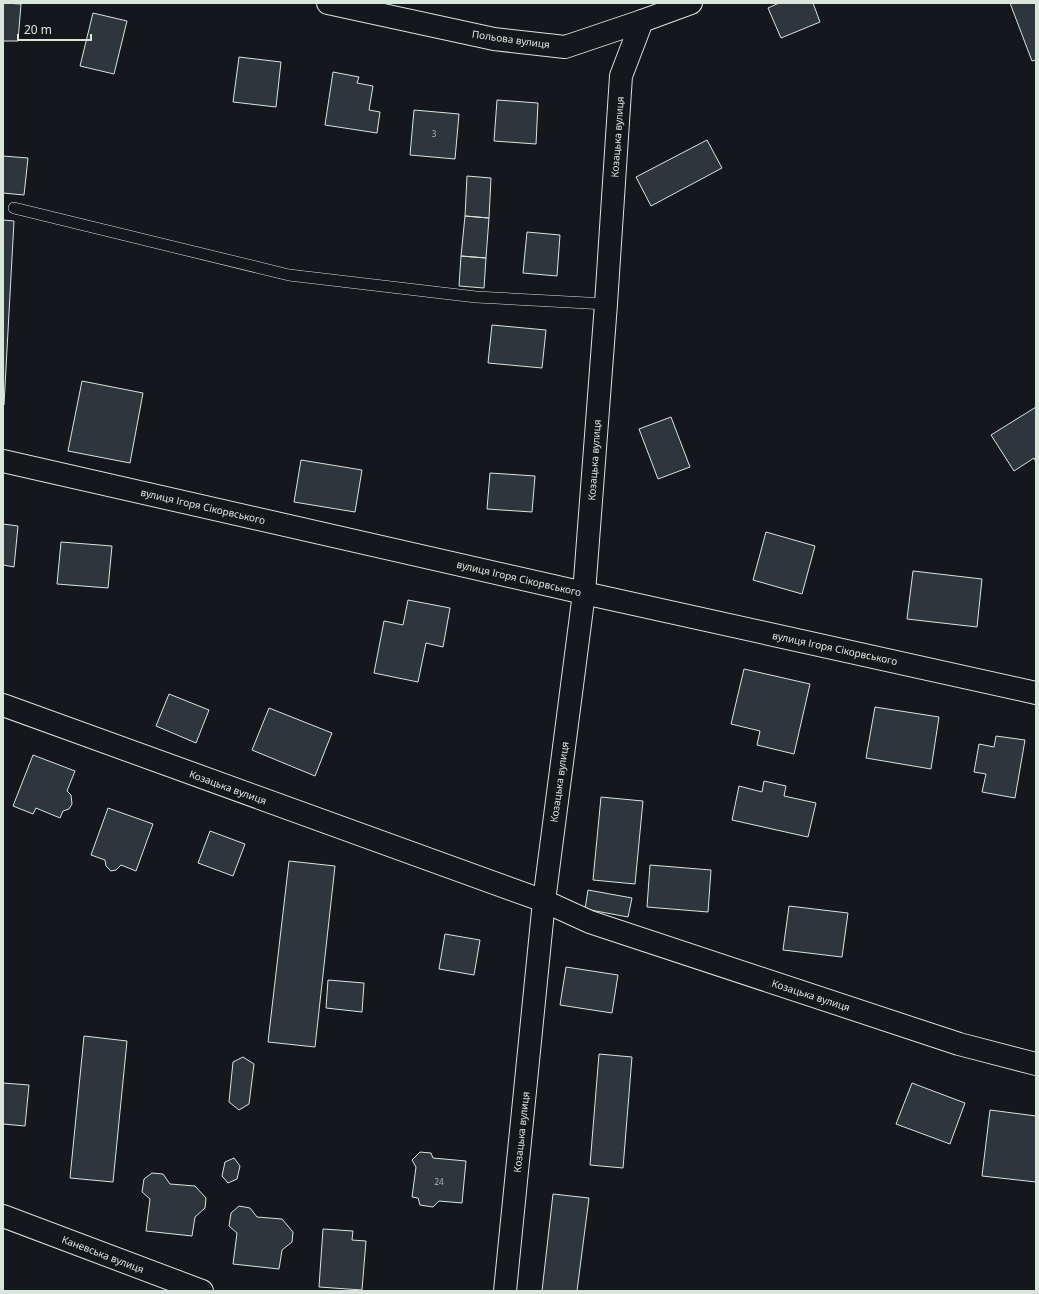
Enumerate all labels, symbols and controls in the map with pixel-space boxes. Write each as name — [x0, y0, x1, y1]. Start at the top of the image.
scale bar — [18, 16, 91, 42]
text: 20 m — [24, 21, 52, 38]
street label: Польова вулиця — [471, 27, 551, 51]
street label: Козацька вулиця — [607, 96, 627, 178]
house number: 3 — [432, 128, 437, 139]
street label: Козацька вулиця — [584, 419, 604, 501]
street label: вулиця Ігоря Сікорвського — [139, 485, 267, 527]
street label: вулиця Ігоря Сікорвського — [455, 557, 583, 599]
street label: вулиця Ігоря Сікорвського — [771, 628, 899, 668]
street label: Козацька вулиця — [546, 741, 572, 823]
street label: Козацька вулиця — [187, 767, 269, 807]
street label: Козацька вулиця — [770, 976, 852, 1014]
street label: Козацька вулиця — [510, 1091, 532, 1173]
house number: 24 — [434, 1176, 444, 1187]
street label: Каневська вулиця — [60, 1232, 146, 1276]

